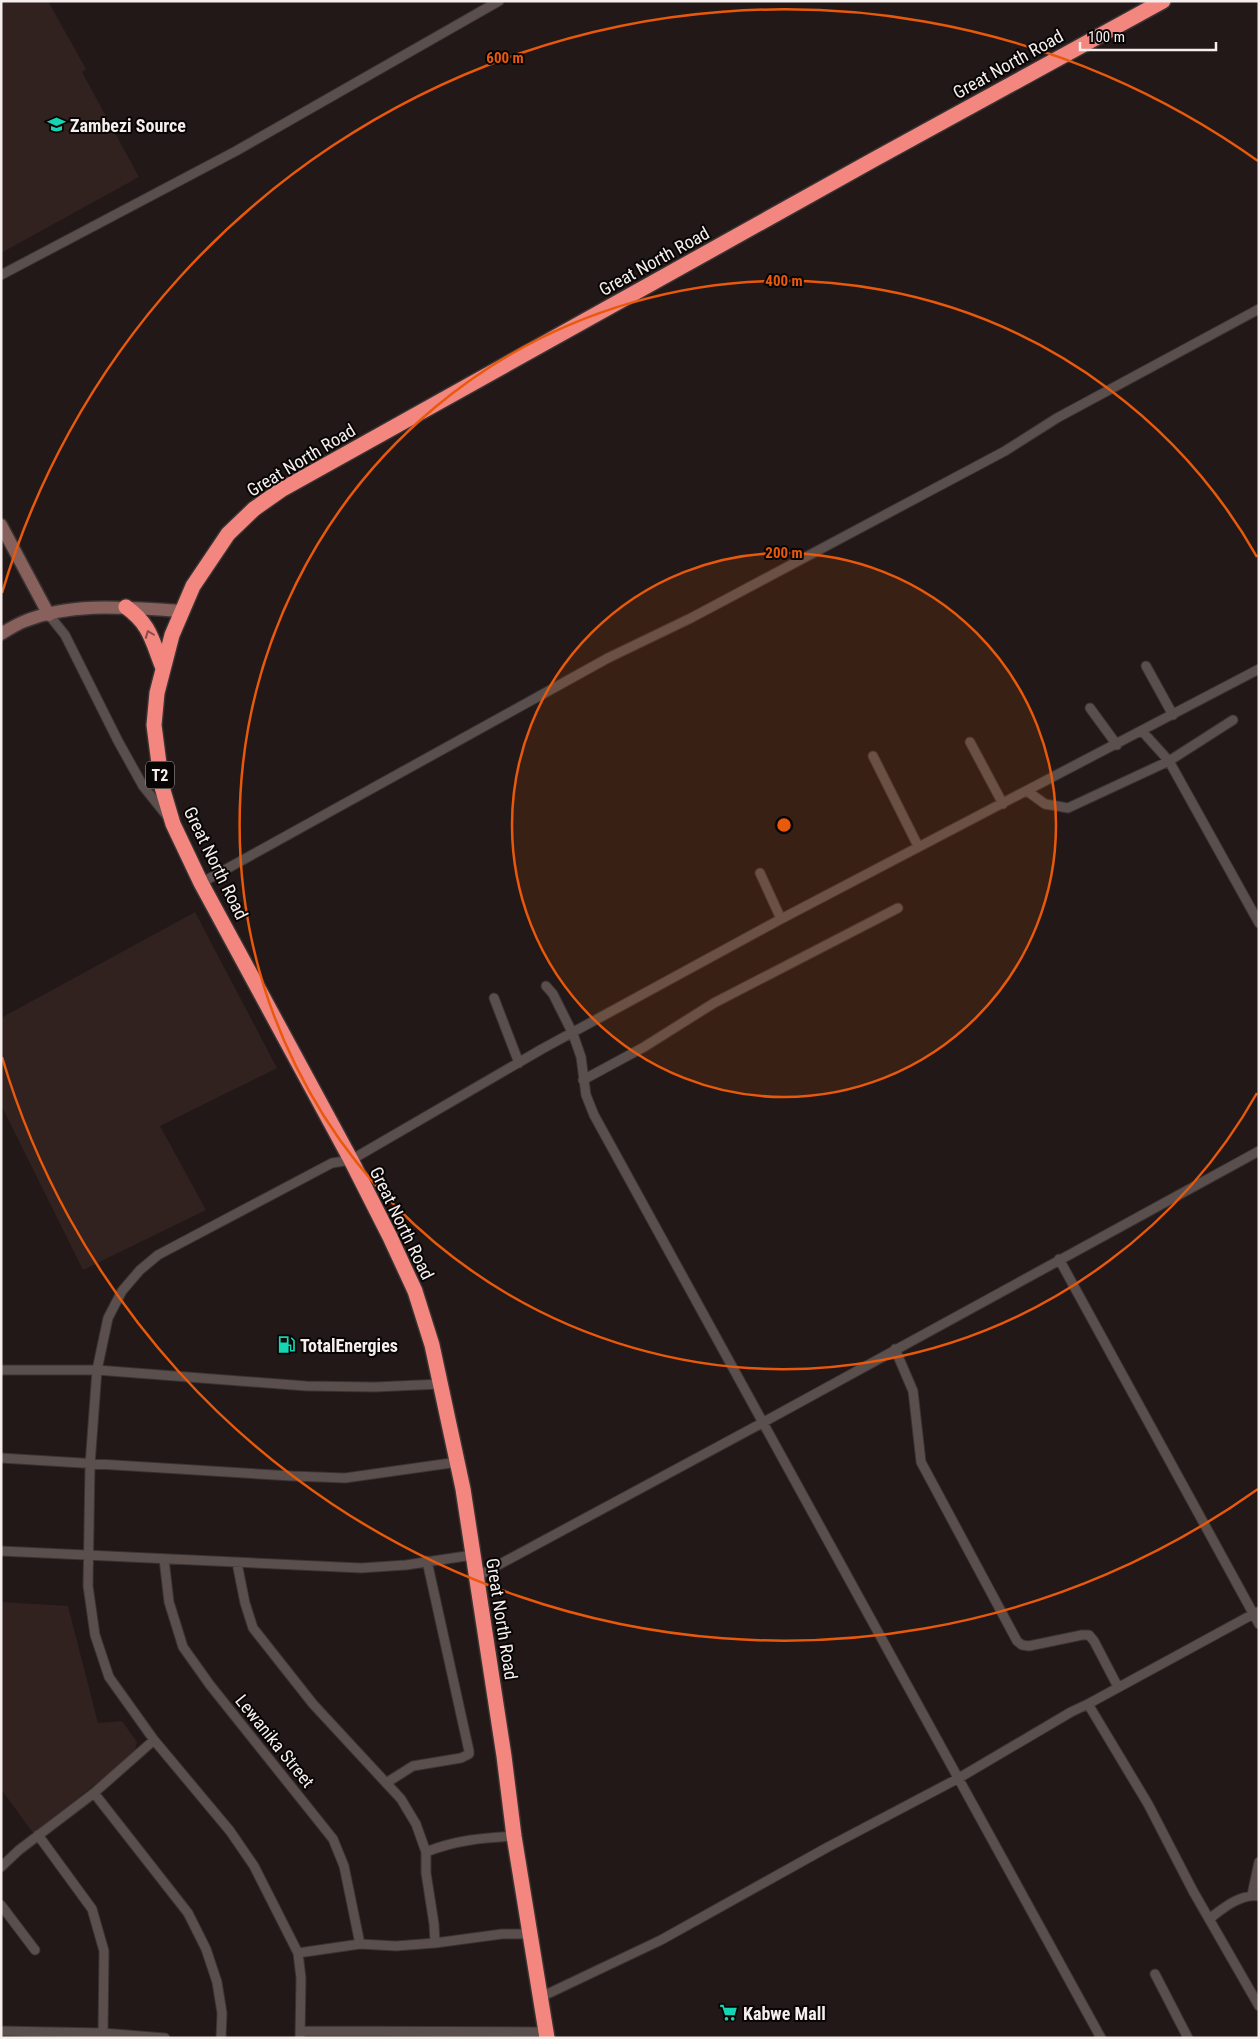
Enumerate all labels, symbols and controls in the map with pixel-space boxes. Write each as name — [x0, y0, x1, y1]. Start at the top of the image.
scale bar — [1080, 20, 1216, 52]
street label: Great North Road — [949, 25, 1067, 103]
text: 100 m — [1088, 28, 1125, 46]
text: 600 m — [486, 49, 524, 67]
school or university icon: Zambezi Source — [46, 115, 66, 135]
place label: Zambezi Source — [70, 115, 186, 136]
street label: Great North Road — [595, 222, 713, 300]
text: 400 m — [765, 272, 803, 290]
street label: Great North Road — [243, 419, 359, 501]
text: 200 m — [765, 544, 803, 562]
one-way arrow — [145, 630, 156, 639]
road number: T2 — [146, 762, 174, 788]
street label: Great North Road — [180, 803, 252, 923]
centre of rings — [775, 816, 793, 834]
street label: Great North Road — [366, 1163, 438, 1283]
fuel station icon: TotalEnergies — [276, 1335, 296, 1355]
place label: TotalEnergies — [300, 1335, 398, 1356]
street label: Great North Road — [482, 1557, 522, 1681]
street label: Lewanika Street — [231, 1690, 319, 1792]
supermarket icon: Kabwe Mall — [719, 2003, 739, 2023]
place label: Kabwe Mall — [743, 2003, 826, 2024]

